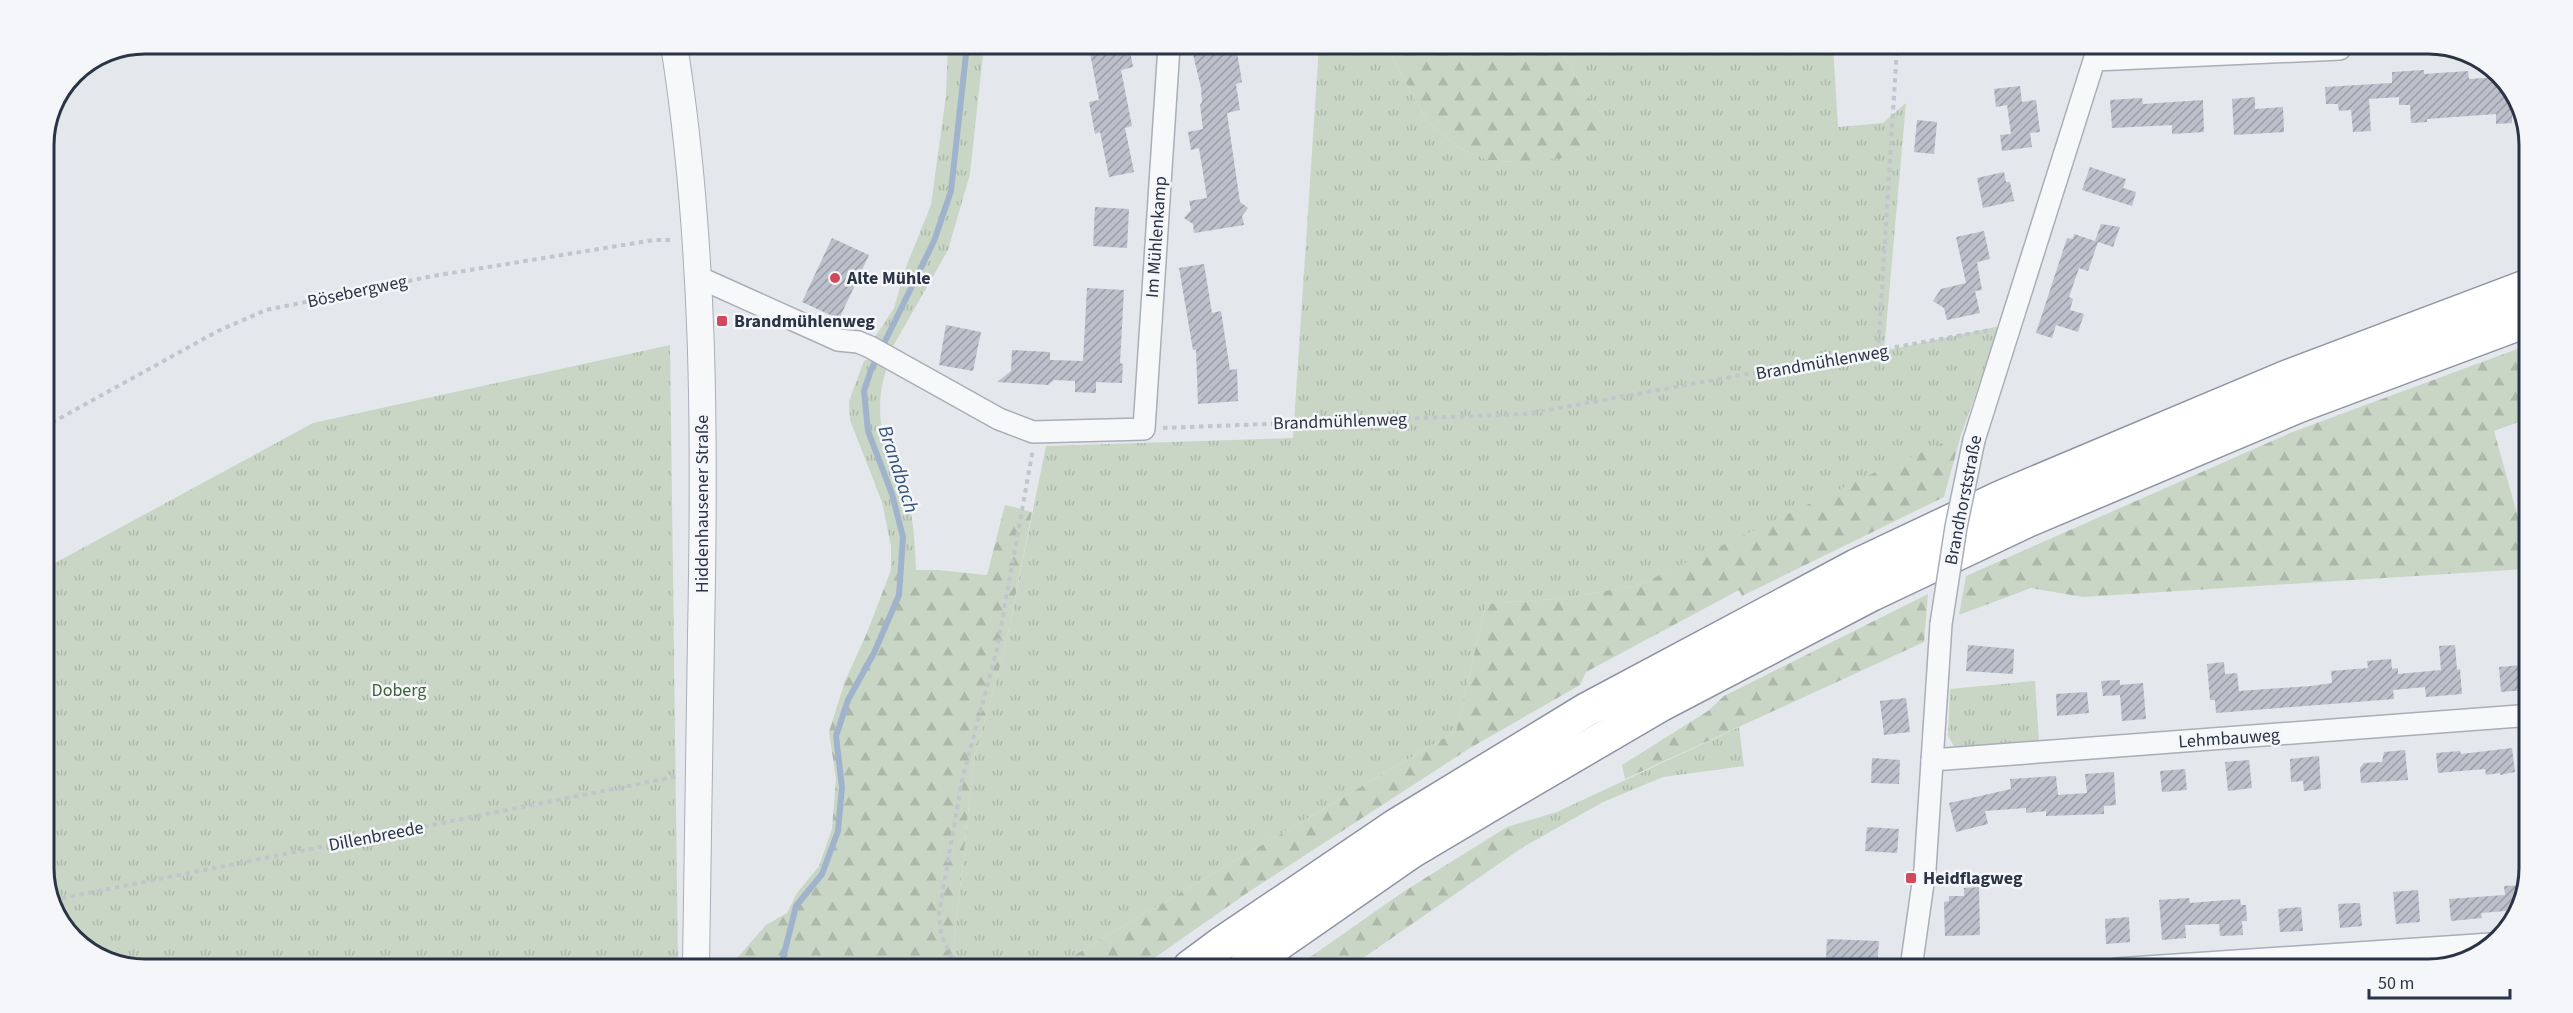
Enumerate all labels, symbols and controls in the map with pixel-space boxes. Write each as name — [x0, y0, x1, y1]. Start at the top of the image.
street label: Im Mühlenkamp — [1140, 175, 1173, 299]
place label: Alte Mühle — [846, 266, 931, 291]
street label: Bösebergweg — [305, 269, 409, 314]
marker: Alte Mühle — [828, 271, 842, 285]
place label: Brandmühlenweg — [734, 309, 875, 334]
marker: Brandmühlenweg — [715, 314, 729, 328]
street label: Brandmühlenweg — [1754, 339, 1890, 386]
street label: Brandmühlenweg — [1273, 407, 1407, 436]
street label: Hiddenhausener Straße — [690, 415, 715, 593]
water label: Brandbach — [871, 422, 925, 517]
street label: Brandhorststraße — [1939, 433, 1988, 567]
park label: Doberg — [372, 678, 426, 703]
street label: Lehmbauweg — [2178, 722, 2281, 755]
street label: Dillenbreede — [326, 815, 426, 858]
place label: Heidflagweg — [1923, 866, 2023, 891]
marker: Heidflagweg — [1904, 871, 1918, 885]
scale bar — [2369, 962, 2510, 1000]
text: 50 m — [2378, 971, 2414, 996]

